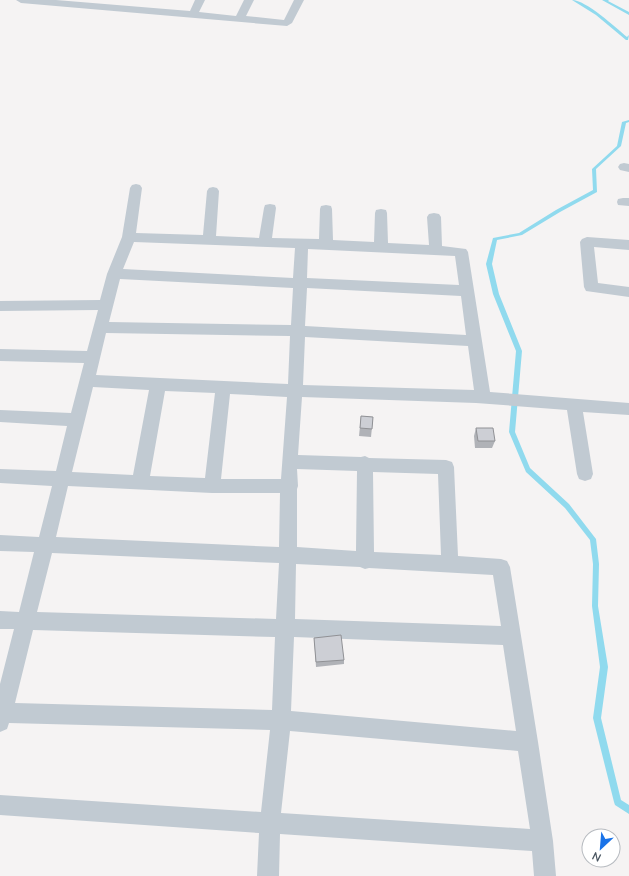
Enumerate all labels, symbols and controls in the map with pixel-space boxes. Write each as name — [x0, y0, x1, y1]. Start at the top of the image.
north arrow — [581, 828, 621, 868]
text: N — [590, 849, 603, 865]

